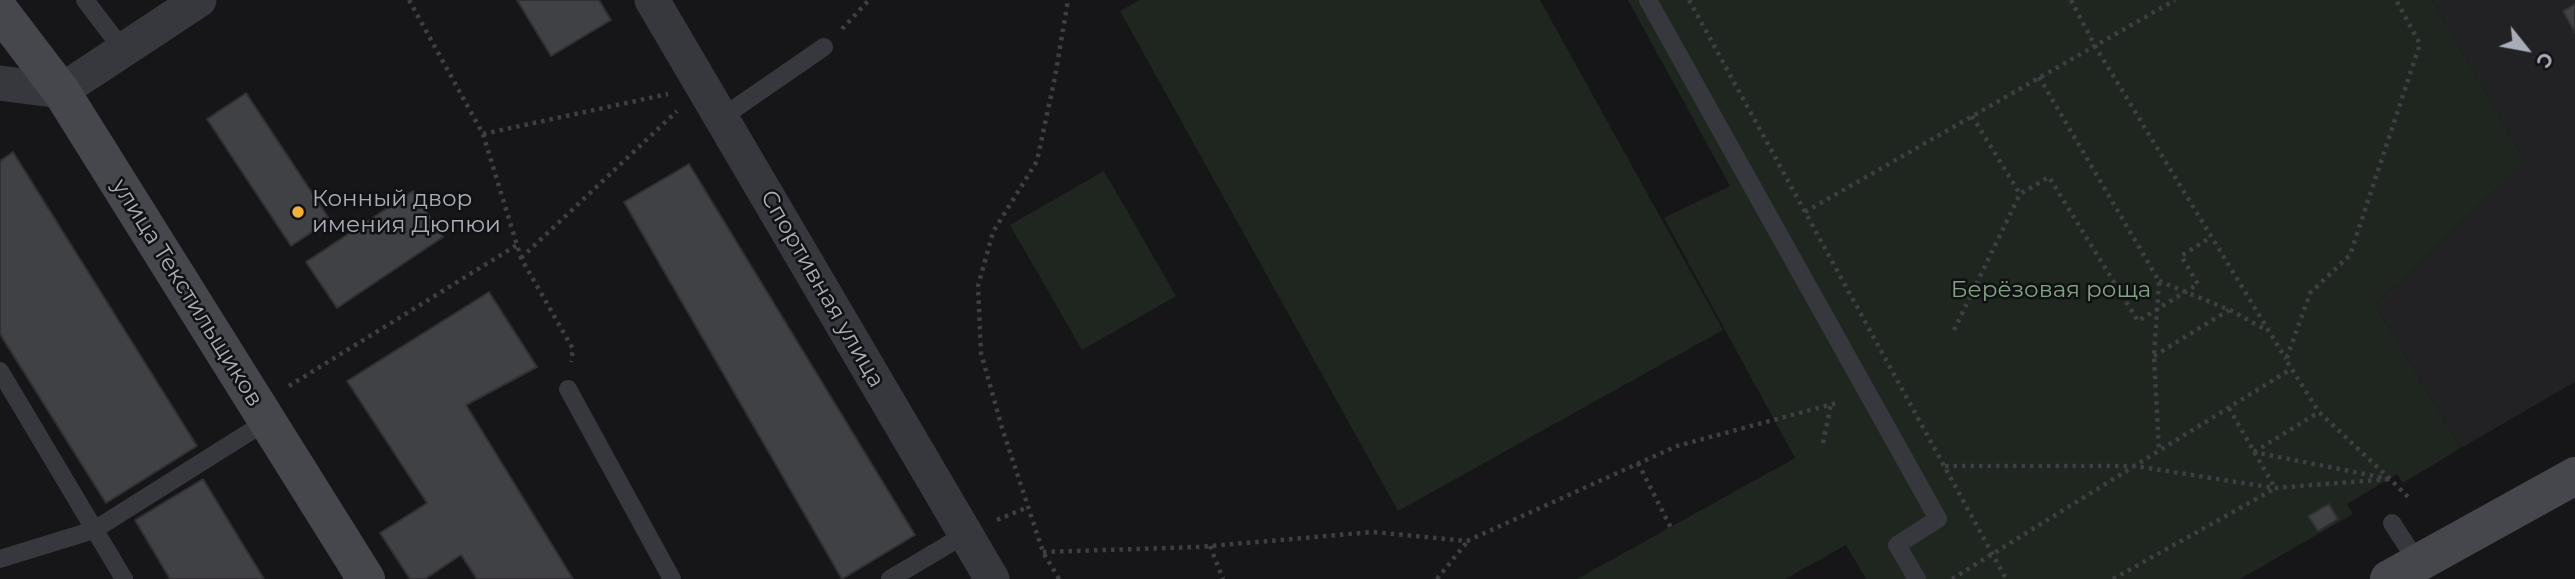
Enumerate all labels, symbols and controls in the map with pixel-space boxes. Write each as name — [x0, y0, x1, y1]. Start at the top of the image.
north arrow — [2491, 14, 2561, 84]
text: С — [2531, 48, 2558, 72]
street label: улица Текстильщиков — [106, 174, 268, 412]
place label: Конный двор имения Дюпюи — [312, 185, 501, 239]
street label: Спортивная улица — [754, 185, 890, 393]
marker: Конный двор имения Дюпюи — [290, 204, 306, 220]
park label: Берёзовая роща — [1951, 276, 2151, 304]

